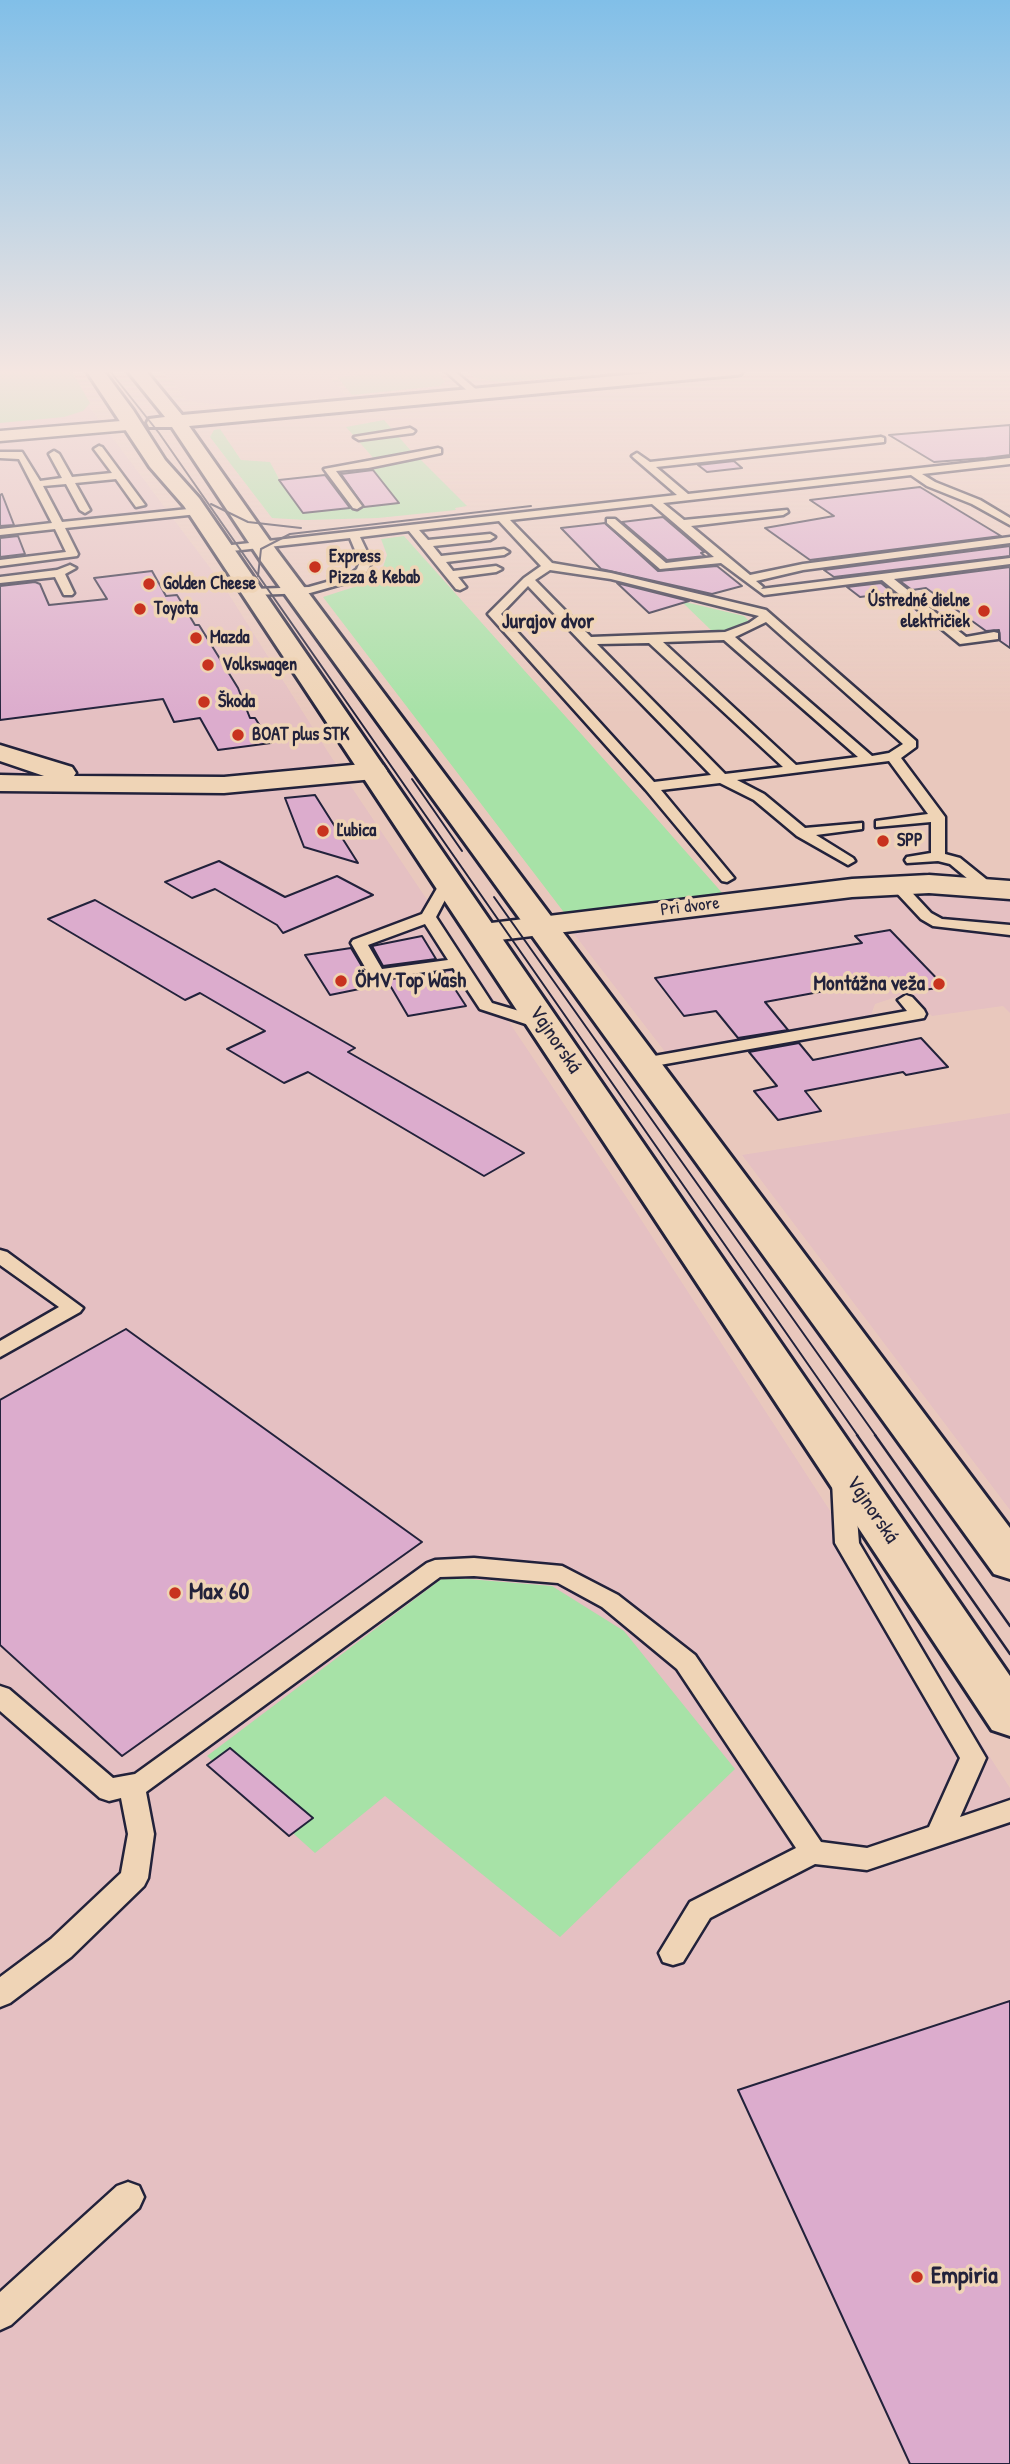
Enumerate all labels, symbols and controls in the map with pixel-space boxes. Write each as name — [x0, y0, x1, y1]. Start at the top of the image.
place label: Express Pizza & Kebab — [329, 546, 420, 588]
marker: Express Pizza & Kebab — [307, 559, 323, 575]
place label: Golden Cheese — [163, 573, 256, 595]
marker: Golden Cheese — [141, 576, 157, 592]
place label: Ústredné dielne električiek — [868, 590, 970, 632]
place label: Toyota — [154, 598, 198, 620]
marker: Toyota — [132, 601, 148, 617]
marker: Ústredné dielne električiek — [976, 603, 992, 619]
district label: Jurajov dvor — [502, 609, 594, 635]
place label: Mazda — [210, 627, 250, 649]
marker: Mazda — [188, 630, 204, 646]
place label: Volkswagen — [222, 654, 297, 676]
marker: Volkswagen — [200, 657, 216, 673]
place label: Škoda — [218, 691, 255, 713]
marker: Škoda — [196, 694, 212, 710]
place label: BOAT plus STK — [252, 724, 349, 746]
marker: BOAT plus STK — [230, 727, 246, 743]
place label: Ľubica — [337, 820, 376, 842]
marker: Ľubica — [315, 823, 331, 839]
place label: SPP — [897, 830, 923, 852]
marker: SPP — [875, 833, 891, 849]
street label: Pri dvore — [659, 893, 721, 921]
place label: ÖMV Top Wash — [355, 968, 466, 994]
place label: Montážna veža — [814, 971, 925, 997]
marker: ÖMV Top Wash — [333, 973, 349, 989]
marker: Montážna veža — [931, 976, 947, 992]
street label: Vajnorská — [523, 1001, 587, 1079]
street label: Vajnorská — [840, 1471, 904, 1549]
place label: Max 60 — [189, 1579, 249, 1607]
marker: Max 60 — [167, 1585, 183, 1601]
place label: Empiria — [931, 2263, 998, 2291]
marker: Empiria — [909, 2269, 925, 2285]

